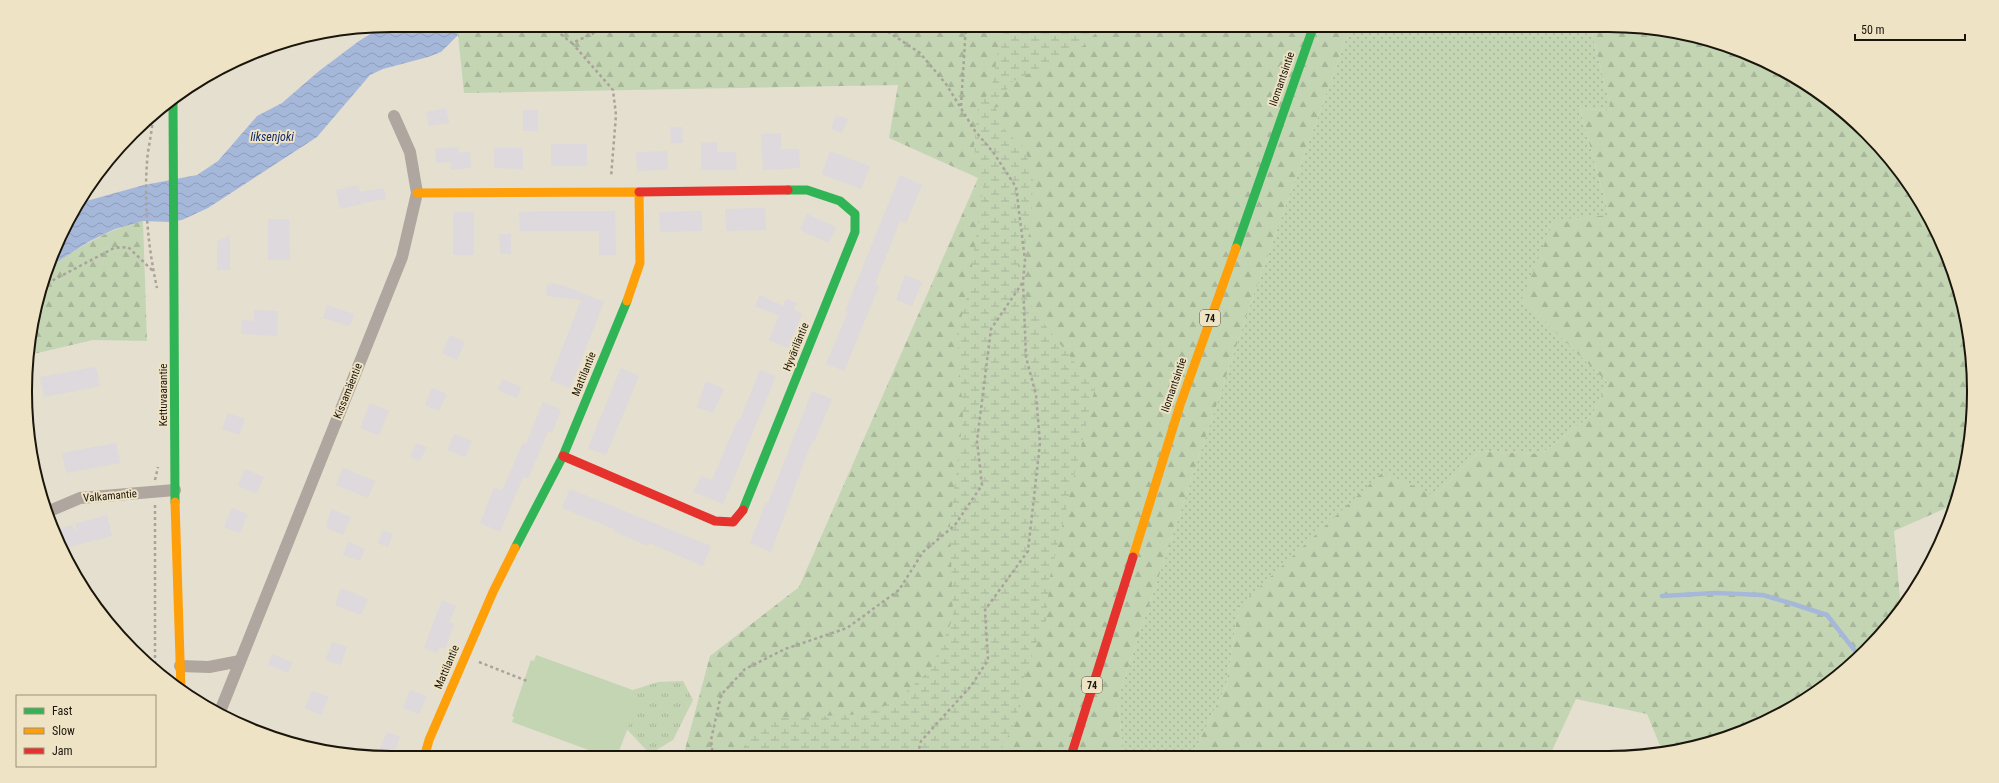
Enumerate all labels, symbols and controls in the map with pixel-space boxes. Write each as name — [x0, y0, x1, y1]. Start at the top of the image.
scale bar — [1855, 16, 1965, 42]
text: 50 m — [1861, 23, 1885, 37]
street label: Ilomantsintie — [1267, 50, 1297, 108]
water label: Iiksenjoki — [250, 130, 294, 144]
road number: 74 — [1200, 310, 1220, 326]
street label: Hyväriläntie — [780, 321, 812, 373]
street label: Mattilantie — [569, 350, 599, 398]
street label: Ilomantsintie — [1159, 356, 1189, 414]
street label: Kissamäentie — [331, 361, 365, 421]
street label: Kettuvaarantie — [157, 364, 170, 426]
street label: Valkamantie — [83, 487, 137, 505]
street label: Mattilantie — [432, 643, 462, 691]
road number: 74 — [1082, 677, 1102, 693]
legend — [16, 695, 156, 767]
text: Fast — [52, 704, 73, 718]
text: Slow — [52, 724, 75, 738]
text: Jam — [52, 744, 73, 758]

